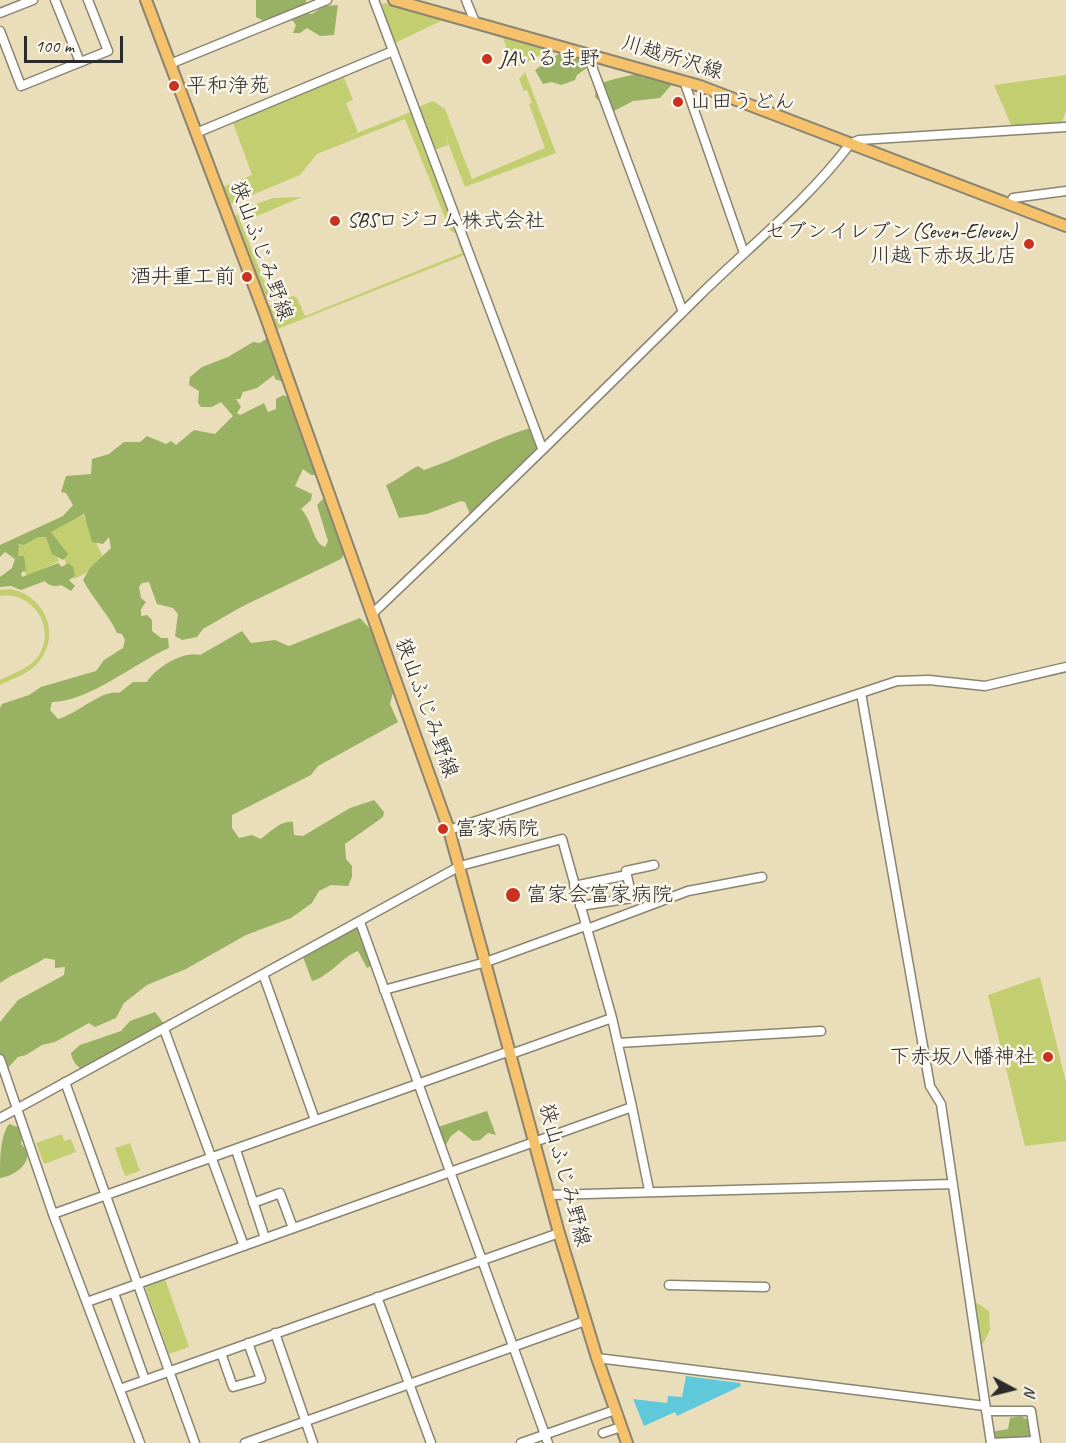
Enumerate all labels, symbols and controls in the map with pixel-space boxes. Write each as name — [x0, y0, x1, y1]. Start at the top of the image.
scale bar — [27, 24, 126, 62]
street label: 川越所沢線 — [618, 31, 726, 85]
text: 100 m — [35, 35, 74, 57]
place label: JAいるま野 — [499, 46, 600, 72]
marker: JAいるま野 — [480, 52, 494, 66]
place label: 平和浄苑 — [186, 73, 270, 99]
marker: 平和浄苑 — [167, 79, 181, 93]
place label: 山田うどん — [690, 89, 795, 115]
marker: 山田うどん — [671, 95, 685, 109]
street label: 狭山ふじみ野線 — [224, 178, 298, 324]
place label: SBSロジコム株式会社 — [347, 208, 546, 234]
marker: SBSロジコム株式会社 — [328, 214, 342, 228]
place label: セブンイレブン(Seven-Eleven) 川越下赤坂北店 — [765, 219, 1017, 269]
marker: セブンイレブン(Seven-Eleven) 川越下赤坂北店 — [1022, 237, 1036, 251]
place label: 酒井重工前 — [130, 264, 235, 290]
marker: 酒井重工前 — [240, 270, 254, 284]
street label: 狭山ふじみ野線 — [389, 635, 463, 781]
place label: 富家病院 — [455, 816, 539, 842]
marker: 富家病院 — [436, 822, 450, 836]
place label: 富家会富家病院 — [526, 882, 673, 908]
marker: 富家会富家病院 — [504, 886, 522, 904]
place label: 下赤坂八幡神社 — [889, 1044, 1036, 1070]
marker: 下赤坂八幡神社 — [1041, 1050, 1055, 1064]
street label: 狭山ふじみ野線 — [533, 1101, 595, 1249]
north arrow — [982, 1359, 1042, 1419]
text: N — [1019, 1385, 1040, 1397]

